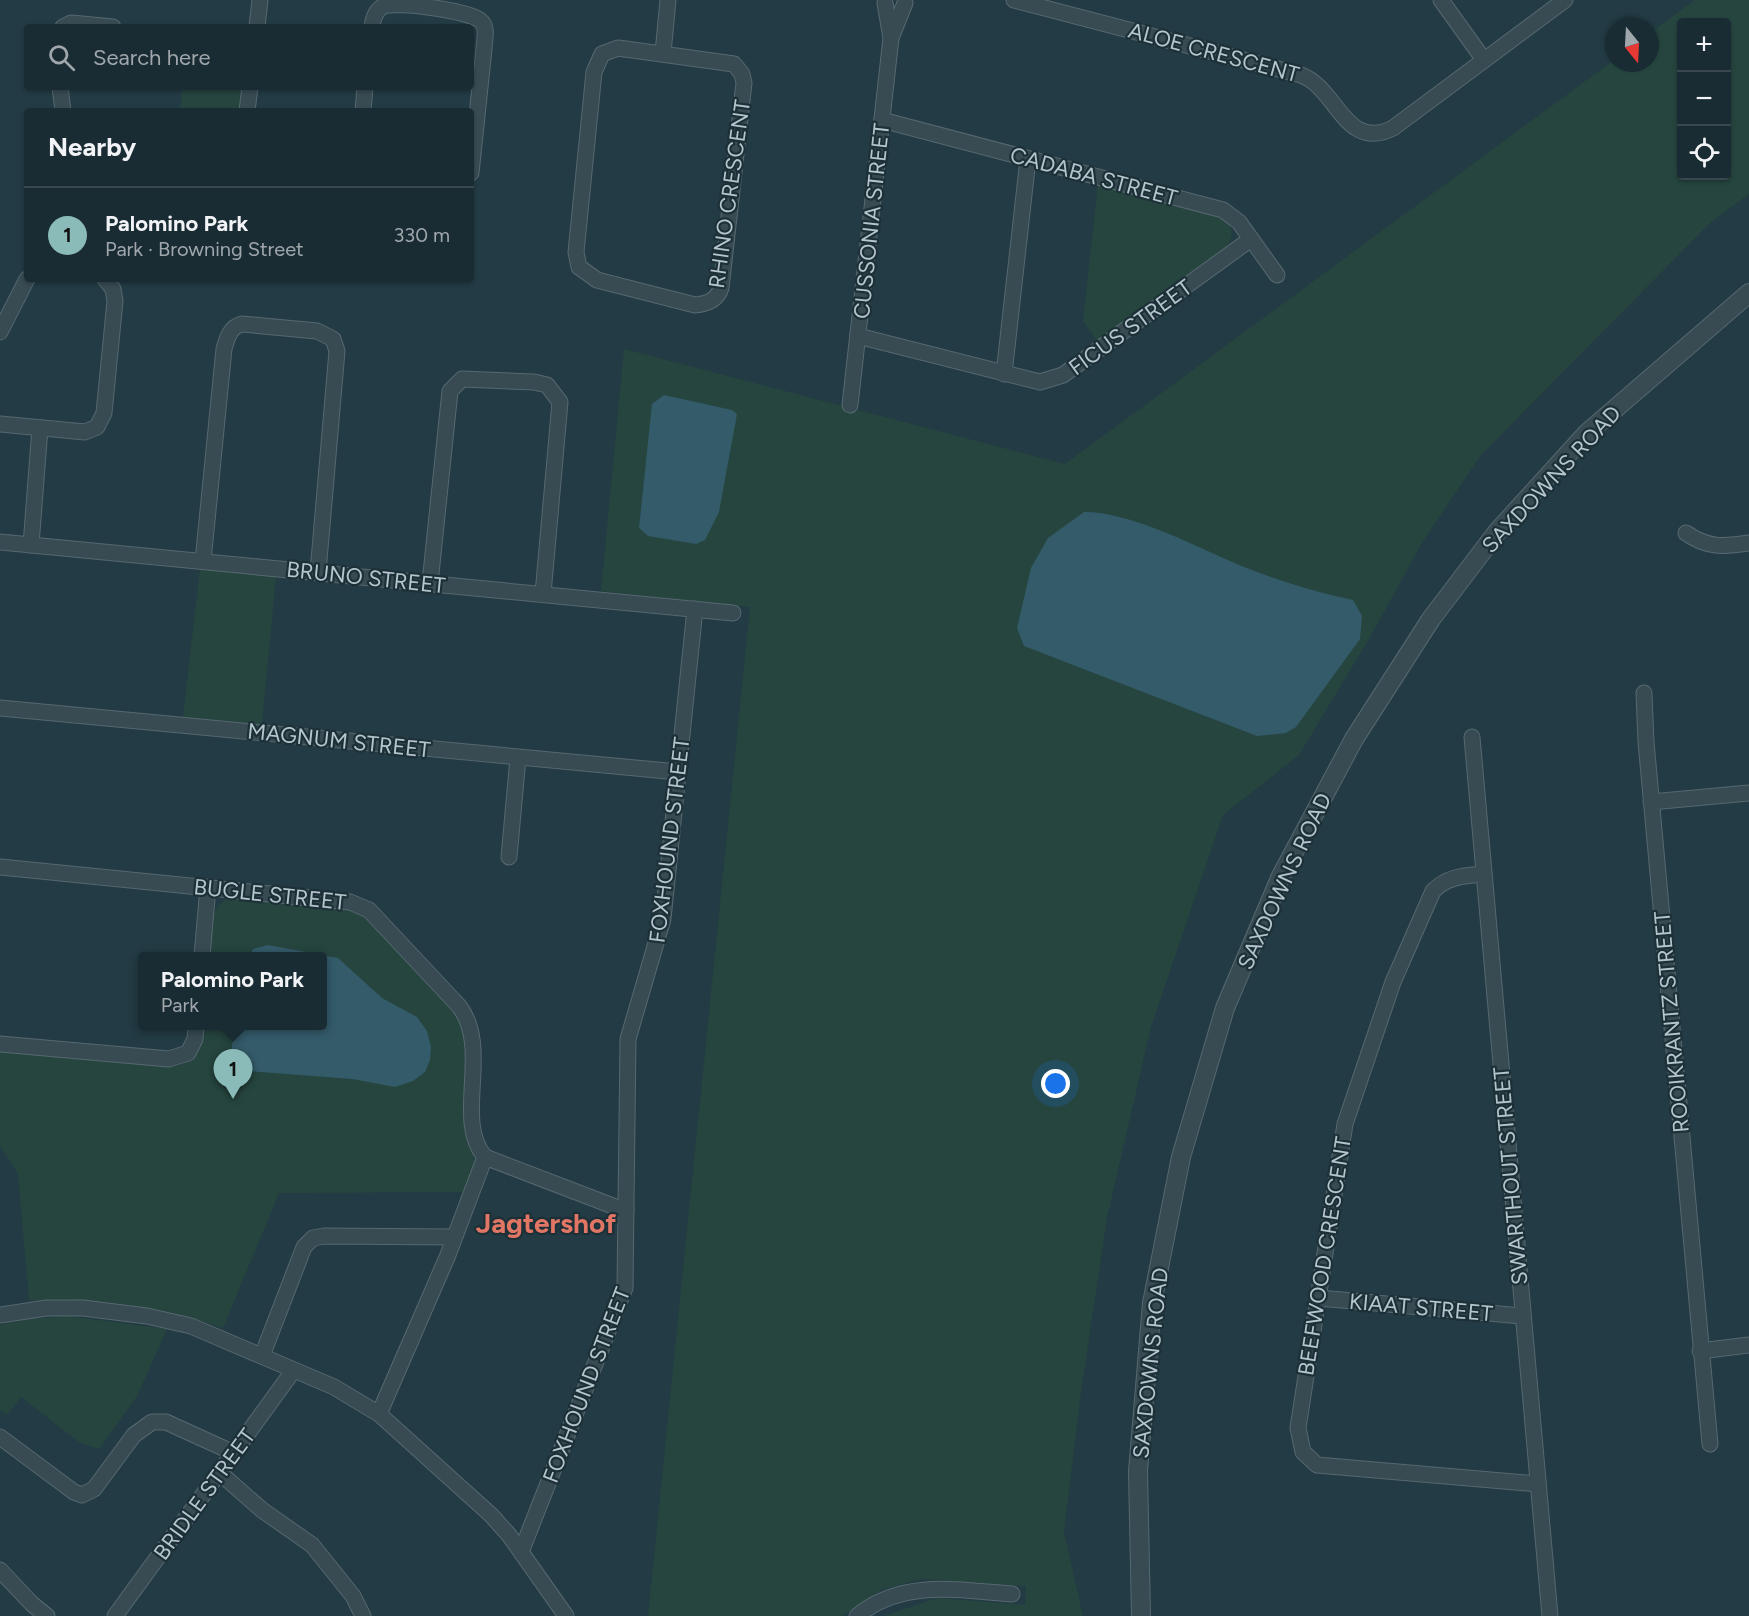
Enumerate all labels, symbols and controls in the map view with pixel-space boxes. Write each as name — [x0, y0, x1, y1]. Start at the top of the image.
street label: ALOE CRESCENT — [1126, 17, 1302, 88]
north arrow — [1605, 18, 1659, 72]
map controls — [1677, 18, 1731, 180]
button: + — [1677, 18, 1731, 72]
search box — [24, 24, 474, 90]
icon: search — [45, 41, 78, 74]
text: Search here — [93, 44, 211, 71]
button: − — [1677, 72, 1731, 126]
street label: RHINO CRESCENT — [703, 98, 756, 290]
street label: CUSSONIA STREET — [848, 122, 895, 320]
button: locate — [1677, 126, 1731, 180]
text: Nearby — [48, 131, 136, 163]
street label: CADABA STREET — [1007, 141, 1181, 212]
text: Palomino Park — [105, 210, 248, 237]
text: 1 — [63, 223, 72, 247]
text: 330 m — [393, 223, 450, 247]
text: Park · Browning Street — [105, 237, 304, 261]
street label: FICUS STREET — [1063, 274, 1197, 381]
street label: SAXDOWNS ROAD — [1476, 400, 1627, 559]
street label: BRUNO STREET — [285, 556, 447, 599]
street label: MAGNUM STREET — [246, 717, 432, 764]
street label: FOXHOUND STREET — [643, 736, 696, 944]
street label: SAXDOWNS ROAD — [1232, 789, 1337, 974]
street label: BUGLE STREET — [192, 873, 348, 916]
street label: ROOIKRANTZ STREET — [1648, 910, 1695, 1134]
popup — [138, 952, 327, 1030]
text: Palomino Park — [161, 966, 304, 993]
text: Park — [161, 993, 199, 1017]
pin: 1 — [214, 1050, 252, 1099]
street label: SWARTHOUT STREET — [1488, 1066, 1533, 1286]
your location — [1041, 1069, 1070, 1098]
street label: BEEFWOOD CRESCENT — [1292, 1135, 1357, 1377]
district label: Jagtershof — [476, 1206, 617, 1240]
street label: SAXDOWNS ROAD — [1127, 1266, 1174, 1460]
street label: FOXHOUND STREET — [537, 1284, 636, 1487]
street label: KIAAT STREET — [1348, 1288, 1494, 1327]
street label: BRIDLE STREET — [148, 1423, 261, 1565]

